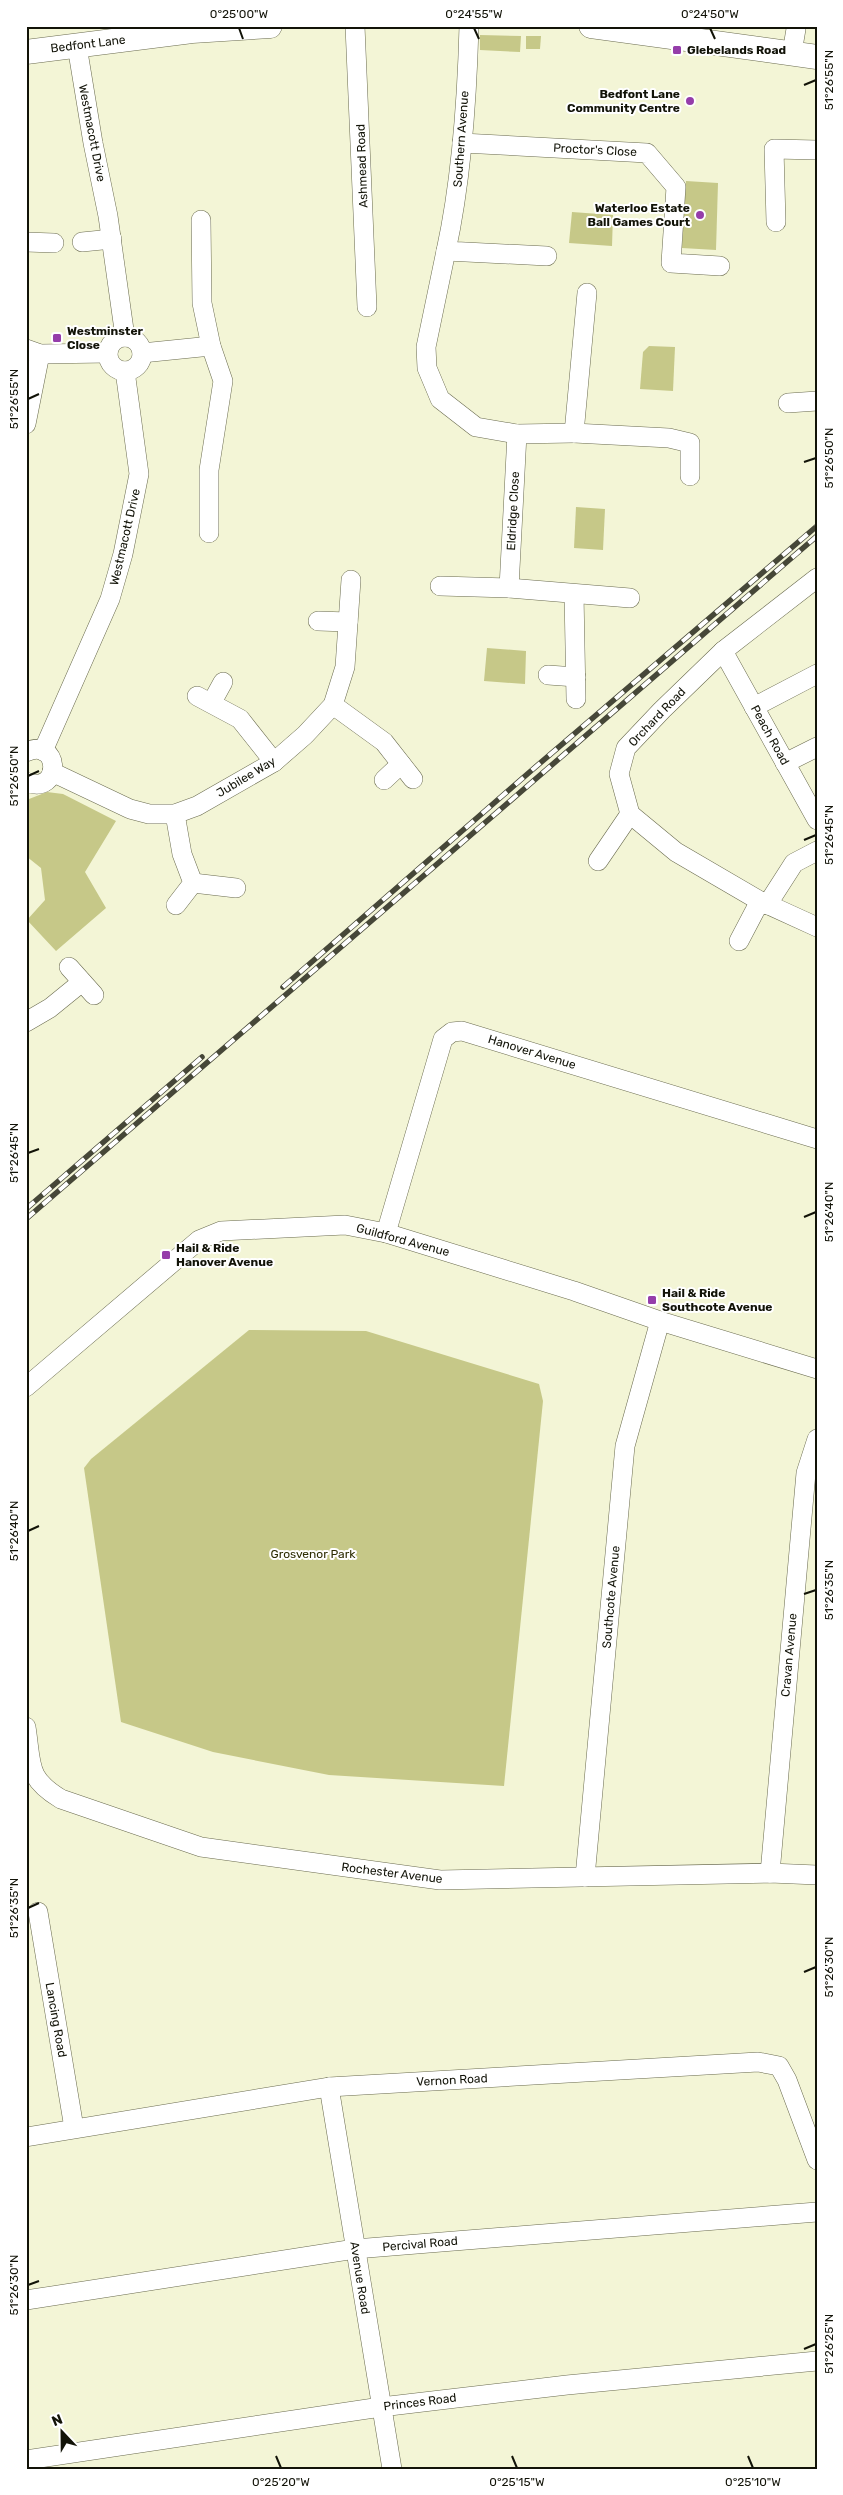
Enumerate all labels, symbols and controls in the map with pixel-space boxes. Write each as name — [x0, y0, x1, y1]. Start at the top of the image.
text: 0°25'00"W — [210, 7, 269, 21]
text: 0°24'55"W — [445, 7, 503, 21]
text: 0°24'50"W — [681, 7, 739, 21]
street label: Bedfont Lane — [50, 32, 127, 56]
place label: Glebelands Road — [687, 43, 786, 57]
marker: Glebelands Road — [671, 44, 683, 56]
text: 51°26'55"N — [822, 50, 836, 110]
street label: Westmacott Drive — [76, 83, 108, 183]
place label: Bedfont Lane Community Centre — [567, 87, 680, 115]
street label: Southern Avenue — [451, 90, 471, 188]
marker: Bedfont Lane Community Centre — [684, 95, 696, 107]
street label: Ashmead Road — [354, 124, 370, 208]
street label: Proctor's Close — [553, 141, 638, 159]
place label: Waterloo Estate Ball Games Court — [588, 201, 690, 229]
marker: Waterloo Estate Ball Games Court — [694, 209, 706, 221]
place label: Westminster Close — [67, 324, 144, 352]
marker: Westminster Close — [51, 332, 63, 344]
text: 51°26'55"N — [7, 369, 21, 429]
text: 51°26'50"N — [822, 428, 836, 488]
street label: Eldridge Close — [504, 471, 522, 551]
street label: Westmacott Drive — [107, 487, 143, 587]
street label: Orchard Road — [626, 685, 688, 749]
street label: Peach Road — [748, 703, 792, 767]
text: 51°26'50"N — [7, 746, 21, 806]
street label: Jubilee Way — [214, 754, 278, 800]
text: 51°26'45"N — [822, 805, 836, 865]
street label: Hanover Avenue — [486, 1032, 578, 1072]
text: 51°26'45"N — [7, 1123, 21, 1183]
text: 51°26'40"N — [822, 1182, 836, 1242]
street label: Guildford Avenue — [355, 1221, 451, 1259]
place label: Hail & Ride Hanover Avenue — [176, 1241, 273, 1269]
marker: Hail & Ride Hanover Avenue — [160, 1249, 172, 1261]
place label: Hail & Ride Southcote Avenue — [662, 1286, 772, 1314]
marker: Hail & Ride Southcote Avenue — [646, 1294, 658, 1306]
text: 51°26'40"N — [7, 1501, 21, 1561]
street label: Southcote Avenue — [600, 1545, 622, 1649]
park label: Grosvenor Park — [271, 1547, 356, 1561]
text: 51°26'35"N — [822, 1560, 836, 1620]
street label: Cravan Avenue — [778, 1612, 800, 1697]
street label: Rochester Avenue — [341, 1860, 444, 1886]
text: 51°26'35"N — [7, 1878, 21, 1938]
text: 51°26'30"N — [822, 1937, 836, 1997]
street label: Lancing Road — [43, 1981, 69, 2059]
street label: Vernon Road — [416, 2071, 488, 2089]
street label: Percival Road — [382, 2234, 458, 2254]
street label: Avenue Road — [347, 2241, 373, 2315]
text: 51°26'30"N — [7, 2255, 21, 2315]
text: 51°26'25"N — [822, 2314, 836, 2374]
street label: Princes Road — [383, 2391, 457, 2413]
north arrow — [38, 2408, 88, 2458]
text: N — [49, 2411, 65, 2430]
text: 0°25'20"W — [252, 2475, 310, 2489]
text: 0°25'15"W — [489, 2475, 545, 2489]
text: 0°25'10"W — [725, 2475, 781, 2489]

